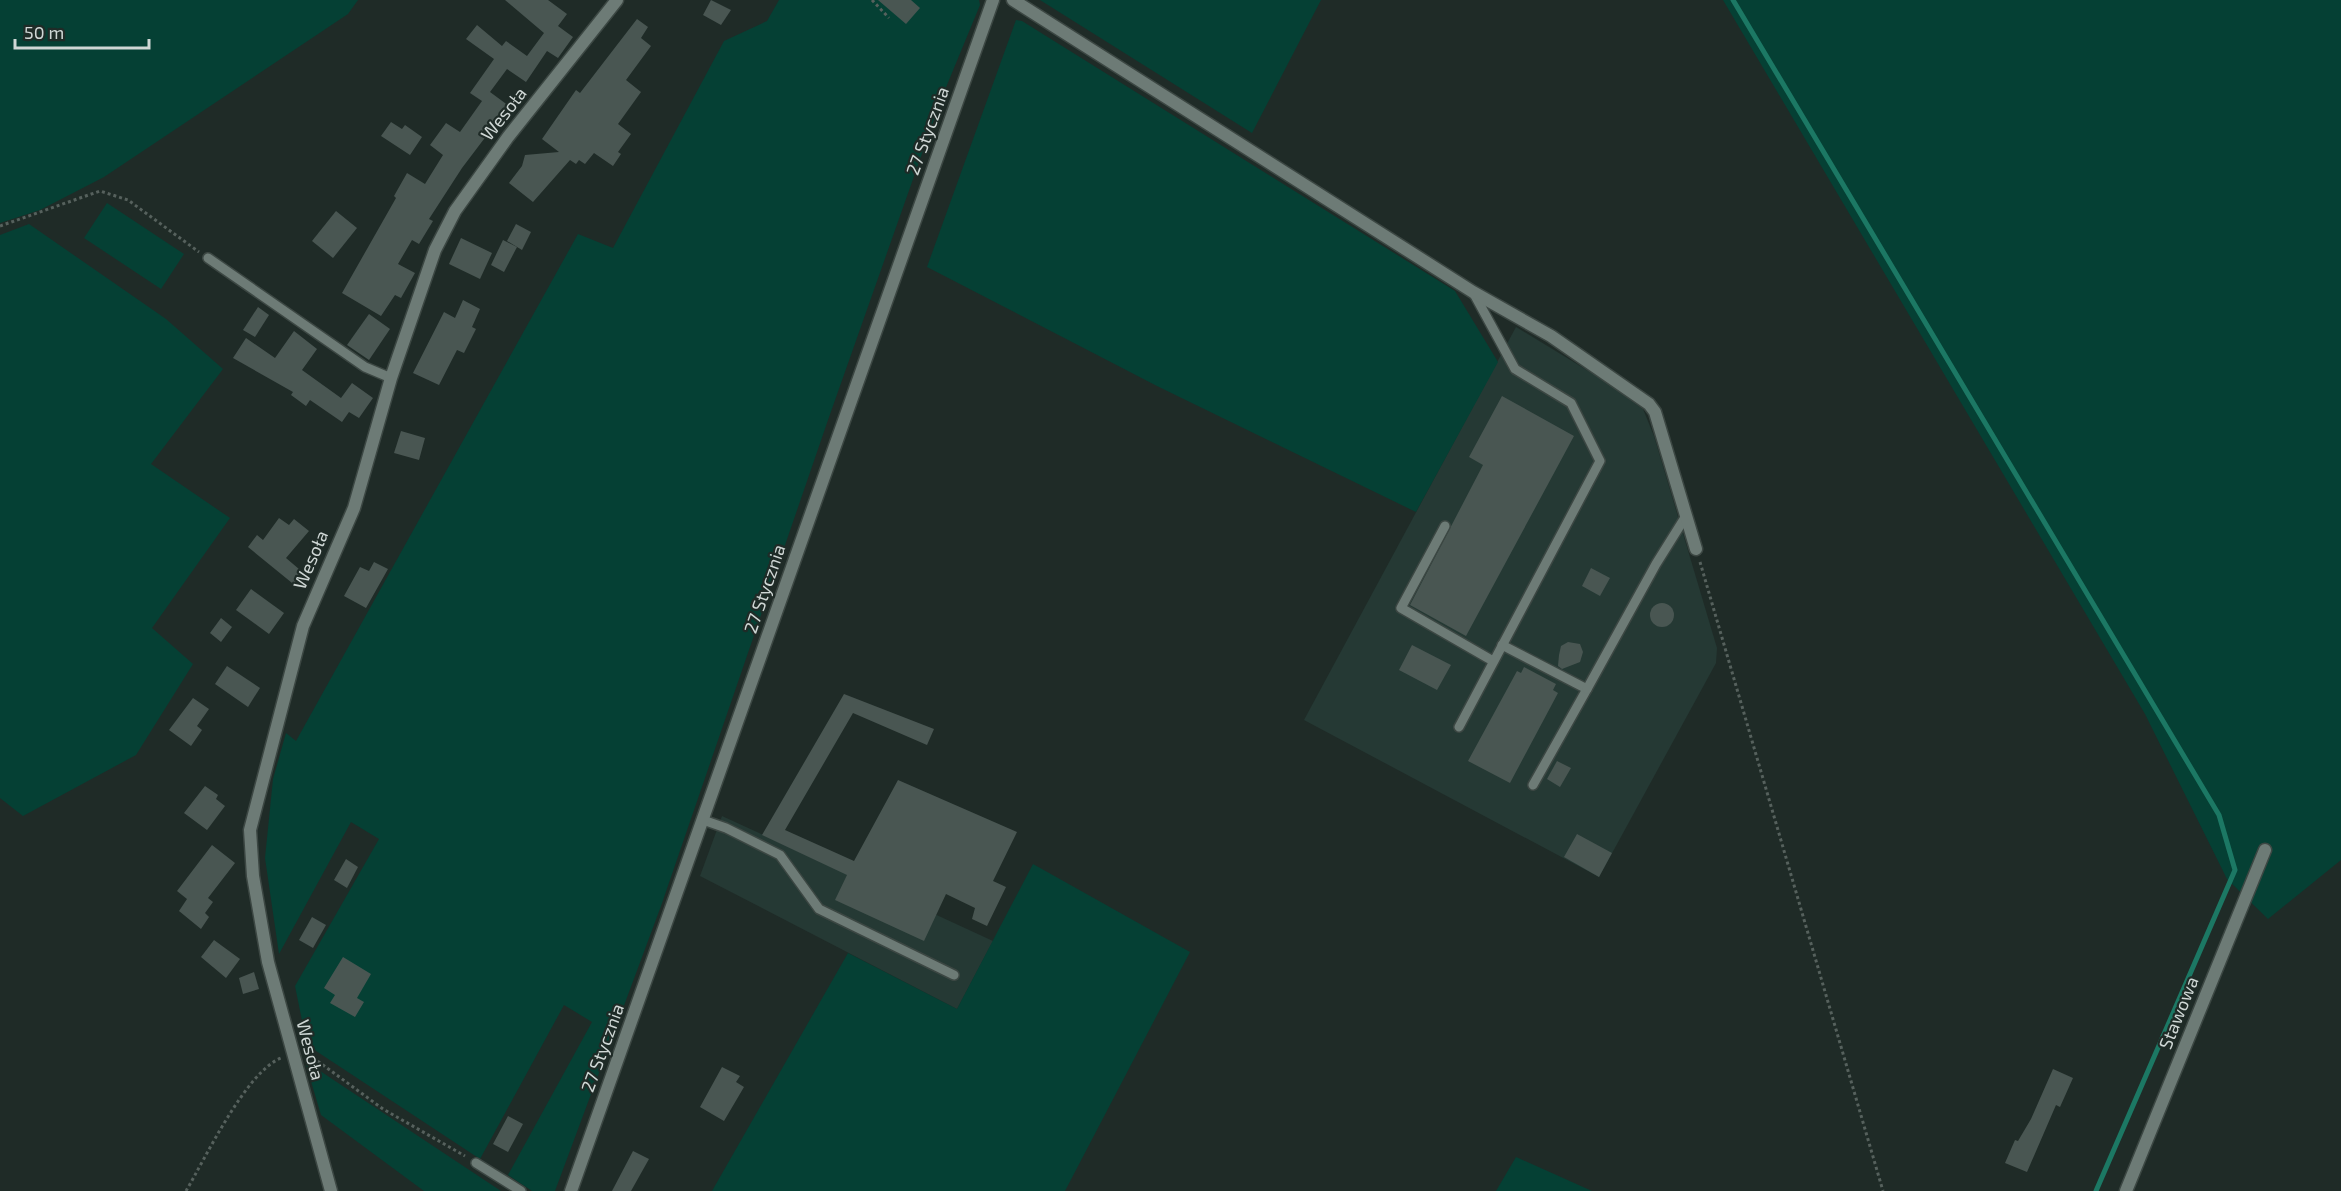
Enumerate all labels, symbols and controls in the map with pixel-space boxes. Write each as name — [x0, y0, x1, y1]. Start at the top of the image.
scale bar — [15, 12, 148, 50]
text: 50 m — [24, 21, 64, 43]
street label: Wesoła — [476, 82, 531, 144]
street label: 27 Stycznia — [901, 83, 953, 178]
street label: Wesoła — [288, 527, 332, 592]
street label: 27 Stycznia — [739, 541, 789, 636]
street label: Stawowa — [2154, 973, 2203, 1052]
street label: 27 Stycznia — [576, 1000, 628, 1095]
street label: Wesoła — [292, 1017, 330, 1082]

